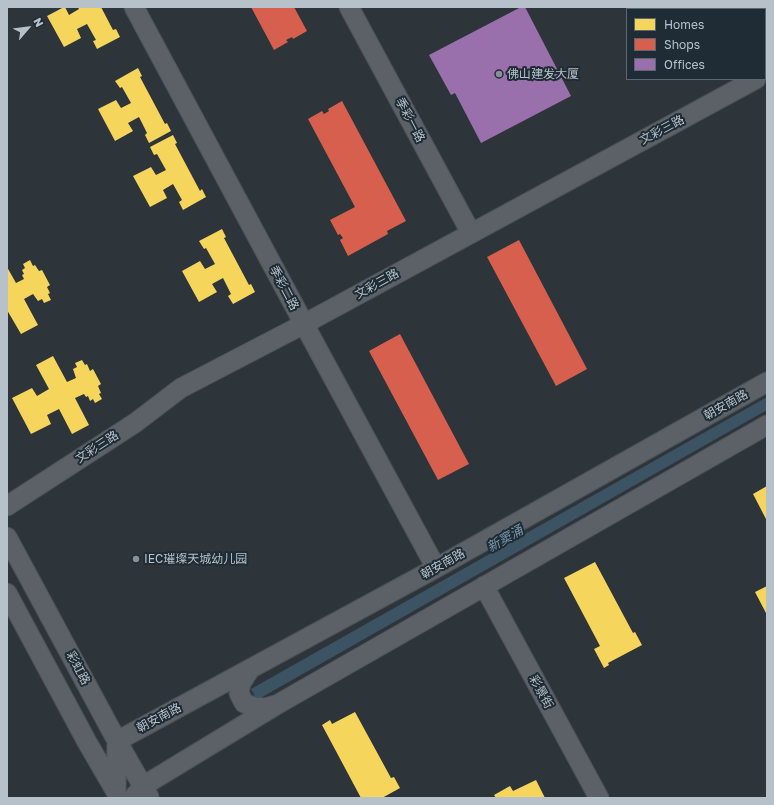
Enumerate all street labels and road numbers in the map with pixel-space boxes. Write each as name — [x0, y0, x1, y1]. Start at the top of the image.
street label: 季彩一路 — [392, 95, 428, 145]
street label: 文彩三路 — [637, 112, 687, 148]
street label: 季彩二路 — [266, 263, 302, 313]
street label: 文彩三路 — [353, 266, 401, 302]
street label: 朝安南路 — [702, 387, 750, 423]
street label: 文彩三路 — [73, 428, 121, 466]
street label: 朝安南路 — [419, 546, 467, 582]
street label: 彩虹路 — [63, 649, 93, 687]
street label: 彩景街 — [526, 673, 556, 711]
street label: 朝安南路 — [134, 700, 184, 736]

